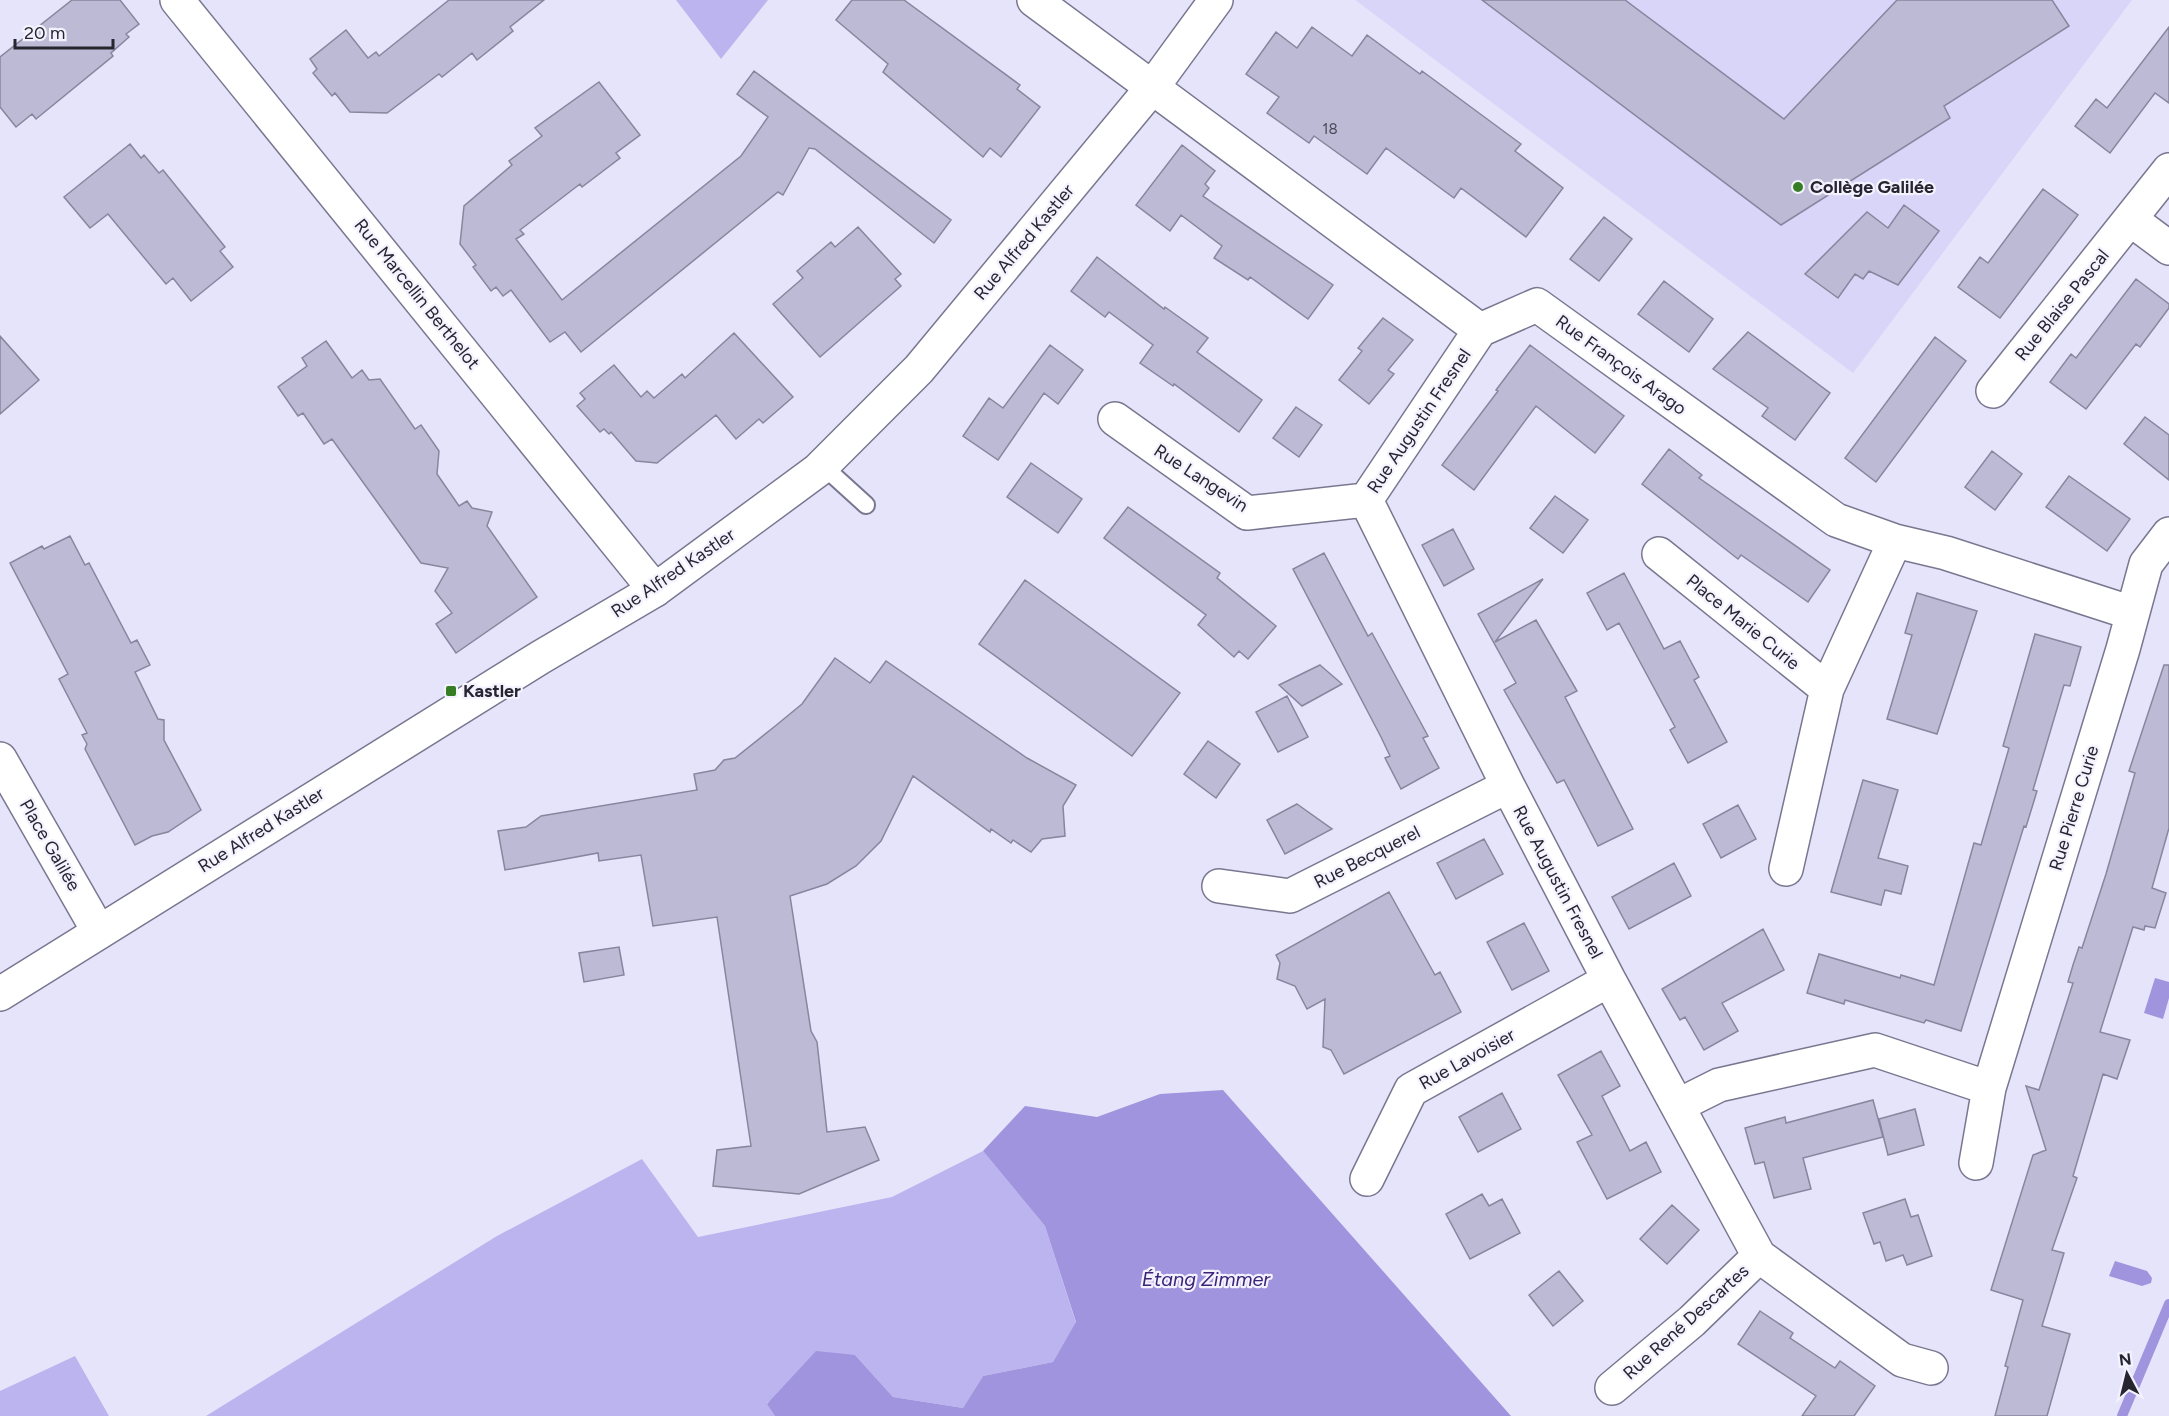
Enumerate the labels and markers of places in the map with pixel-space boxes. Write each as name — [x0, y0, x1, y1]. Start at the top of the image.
place label: Collège Galilée — [1810, 176, 1934, 198]
marker: Collège Galilée — [1791, 180, 1805, 194]
place label: Kastler — [463, 680, 521, 702]
marker: Kastler — [444, 684, 458, 698]

